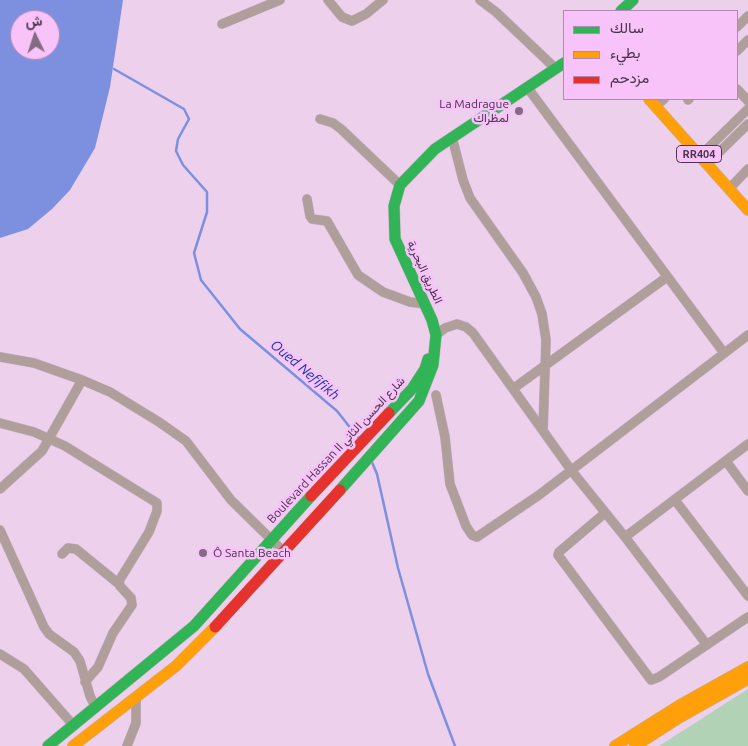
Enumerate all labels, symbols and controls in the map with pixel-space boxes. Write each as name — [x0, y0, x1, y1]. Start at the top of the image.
north arrow — [10, 10, 60, 60]
legend — [563, 10, 738, 100]
text: ش — [25, 12, 43, 30]
text: سالك — [610, 19, 644, 36]
text: بطيء — [610, 44, 640, 61]
text: مزدحم — [610, 69, 649, 86]
place label: La Madrague لمظراك — [439, 97, 509, 125]
marker: La Madrague لمظراك — [513, 105, 525, 117]
road number: RR404 — [676, 146, 722, 162]
street label: الطريق البحرية — [404, 238, 446, 306]
water label: Oued Nefifikh — [267, 336, 343, 404]
street label: Boulevard Hassan II شارع الحسن الثاني — [264, 374, 408, 526]
place label: Ô Santa Beach — [213, 546, 291, 560]
marker: Ô Santa Beach — [197, 547, 209, 559]

